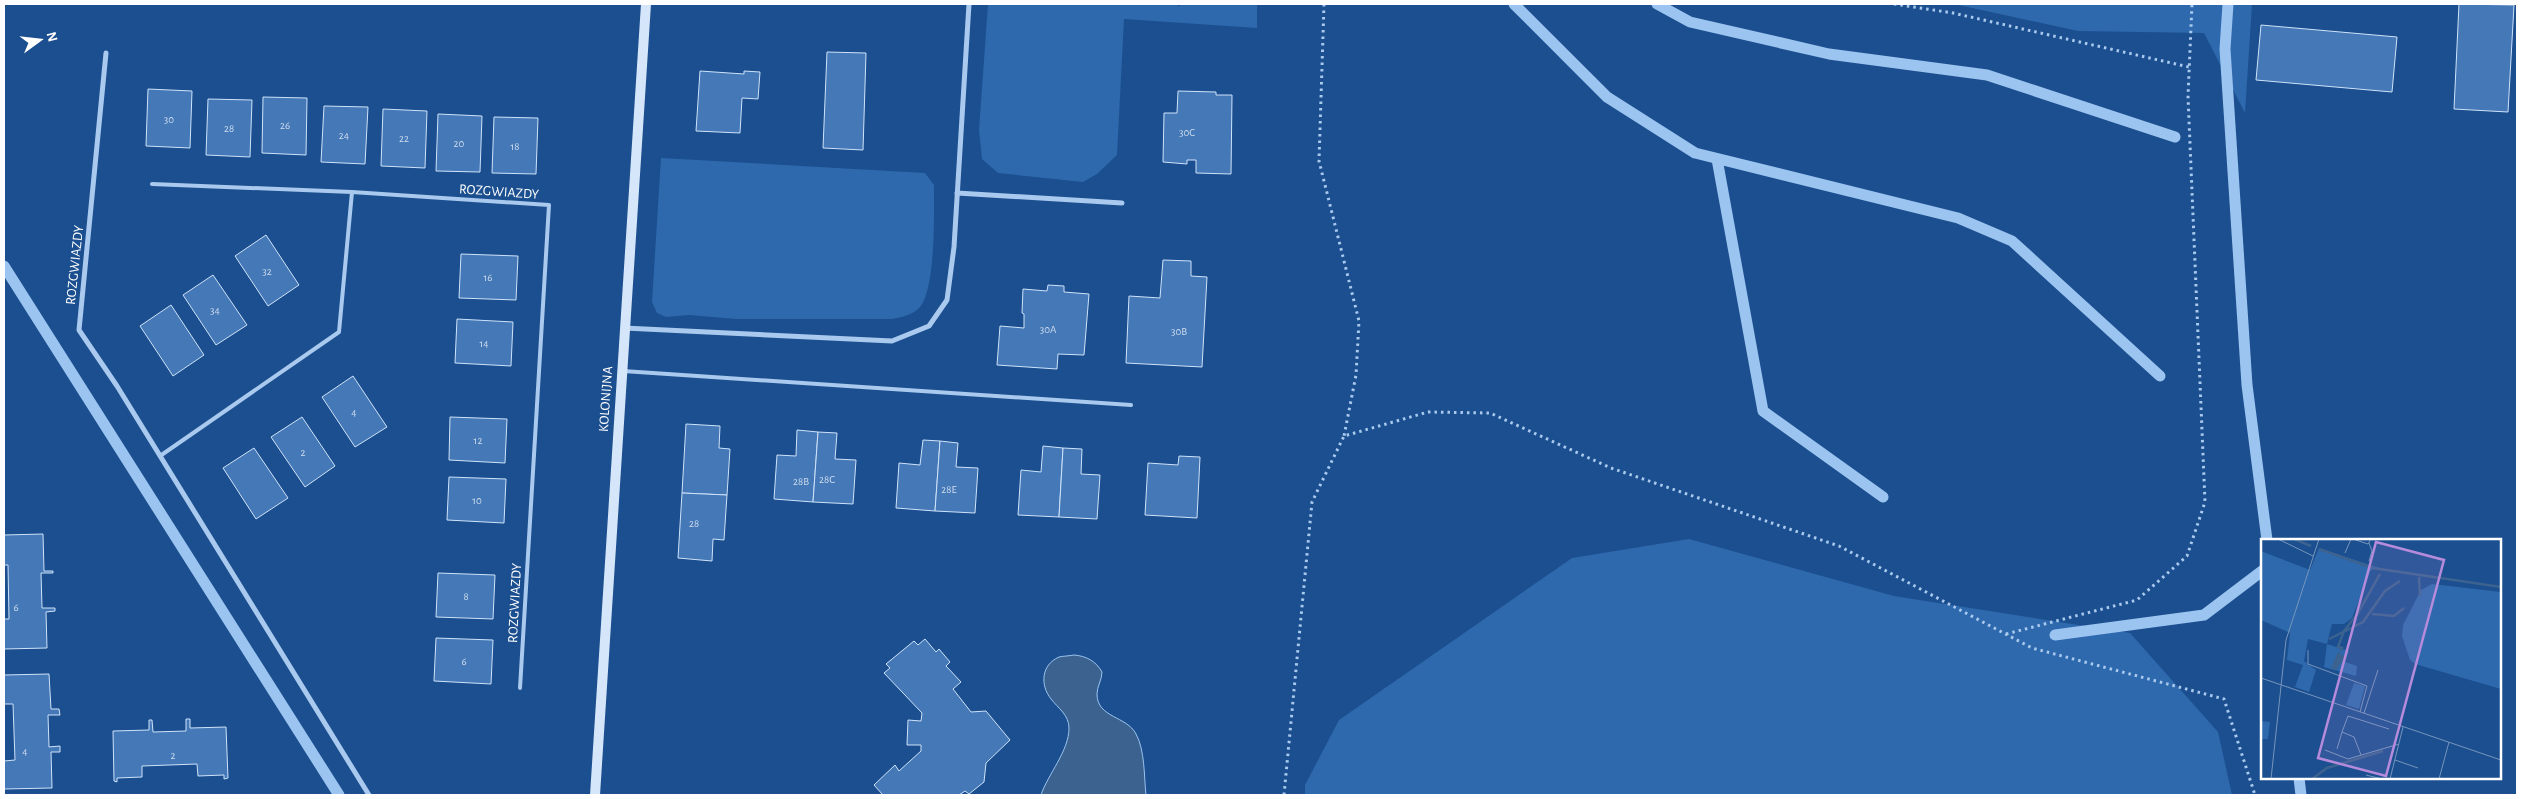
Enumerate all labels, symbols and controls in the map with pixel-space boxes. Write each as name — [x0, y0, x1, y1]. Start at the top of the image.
north arrow — [15, 15, 65, 65]
text: N — [44, 30, 60, 43]
house number: 30 — [164, 114, 174, 125]
house number: 26 — [280, 120, 290, 131]
house number: 28 — [224, 123, 234, 134]
house number: 30C — [1179, 127, 1195, 138]
house number: 24 — [339, 130, 349, 141]
house number: 22 — [399, 133, 409, 144]
house number: 20 — [454, 138, 465, 149]
house number: 18 — [511, 141, 520, 152]
street label: ROZGWIAZDY — [459, 182, 540, 202]
street label: ROZGWIAZDY — [64, 224, 86, 306]
house number: 32 — [262, 266, 272, 277]
house number: 16 — [484, 272, 492, 283]
house number: 34 — [210, 305, 220, 316]
house number: 30A — [1040, 324, 1057, 335]
house number: 30B — [1171, 326, 1187, 337]
house number: 14 — [479, 338, 489, 349]
street label: KOLONIJNA — [597, 366, 615, 432]
house number: 4 — [351, 407, 357, 418]
house number: 12 — [474, 435, 482, 446]
house number: 2 — [300, 447, 306, 458]
house number: 28C — [819, 474, 835, 485]
house number: 28B — [793, 476, 809, 487]
house number: 28E — [941, 484, 957, 495]
house number: 10 — [472, 495, 482, 506]
house number: 28 — [689, 518, 699, 529]
inset map — [2261, 539, 2501, 779]
street label: ROZGWIAZDY — [506, 562, 524, 643]
house number: 8 — [463, 591, 469, 602]
house number: 6 — [13, 602, 19, 613]
house number: 6 — [461, 656, 467, 667]
house number: 4 — [22, 746, 28, 757]
house number: 2 — [170, 750, 176, 761]

